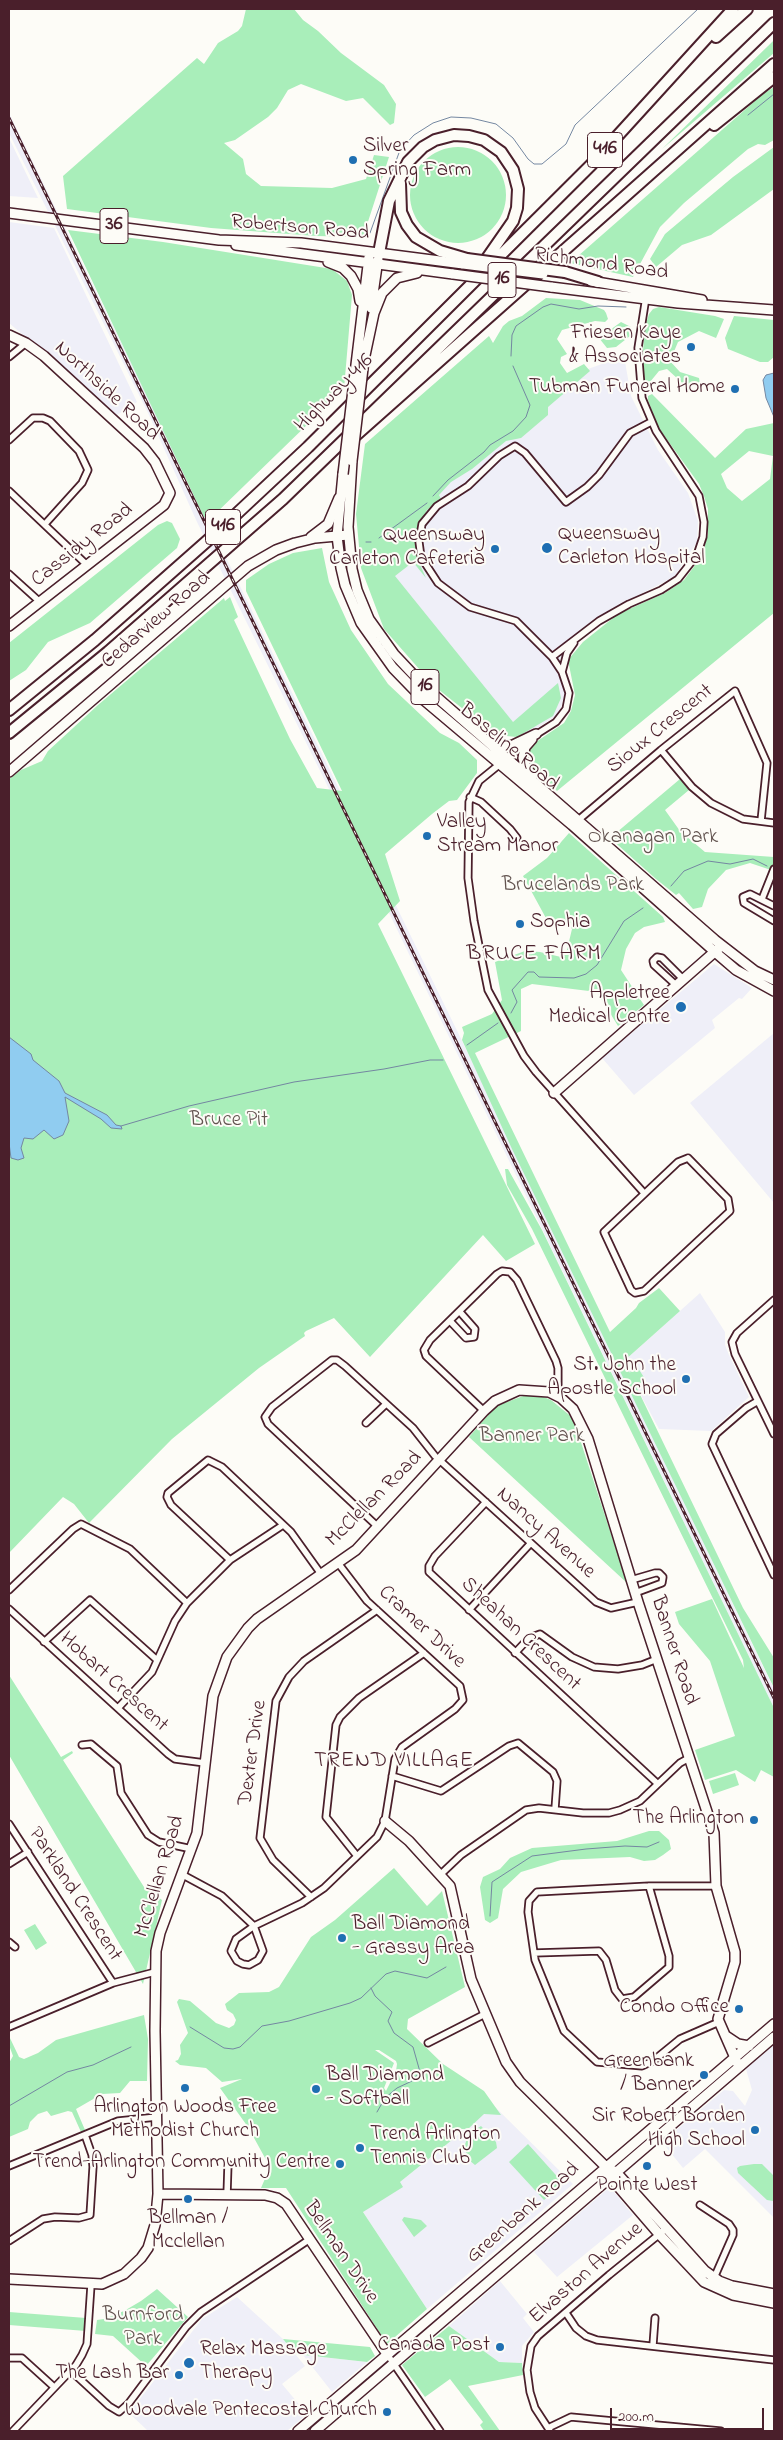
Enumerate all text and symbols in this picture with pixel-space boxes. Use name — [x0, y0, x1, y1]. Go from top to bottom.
road number: 416 — [588, 132, 622, 168]
place label: Silver Spring Farm — [363, 135, 471, 185]
marker: Silver Spring Farm — [347, 154, 359, 166]
road number: 36 — [100, 208, 128, 244]
street label: Robertson Road — [230, 210, 370, 248]
street label: Richmond Road — [532, 243, 670, 287]
road number: 16 — [488, 262, 516, 298]
place label: Friesen Kaye & Associates — [569, 322, 681, 372]
street label: Northside Road — [48, 337, 164, 447]
marker: Friesen Kaye & Associates — [685, 341, 697, 353]
street label: Highway 416 — [290, 349, 380, 439]
place label: Tubman Funeral Home — [529, 376, 725, 402]
marker: Tubman Funeral Home — [729, 383, 741, 395]
street label: Cassidy Road — [27, 498, 139, 594]
road number: 416 — [206, 510, 240, 544]
place label: Queensway Carleton Hospital — [558, 523, 705, 573]
place label: Queensway Carleton Cafeteria — [329, 524, 485, 574]
marker: Queensway Carleton Hospital — [540, 541, 554, 555]
marker: Queensway Carleton Cafeteria — [489, 543, 501, 555]
street label: Cedarview Road — [97, 567, 217, 675]
road number: 16 — [411, 670, 439, 704]
street label: Sioux Crescent — [603, 680, 719, 780]
street label: Baseline Road — [453, 699, 563, 797]
place label: Valley Stream Manor — [437, 811, 558, 861]
park label: Okanagan Park — [588, 826, 718, 852]
marker: Valley Stream Manor — [421, 830, 433, 842]
park label: Brucelands Park — [502, 874, 644, 900]
place label: Sophia — [530, 911, 590, 937]
marker: Sophia — [514, 918, 526, 930]
district label: BRUCE FARM — [465, 942, 603, 968]
place label: Appletree Medical Centre — [549, 982, 670, 1032]
marker: Appletree Medical Centre — [674, 1000, 688, 1014]
park label: Bruce Pit — [190, 1109, 268, 1135]
place label: St. John the Apostle School — [547, 1354, 676, 1404]
marker: St. John the Apostle School — [680, 1373, 692, 1385]
park label: Banner Park — [479, 1425, 585, 1451]
street label: McClellan Road — [321, 1446, 429, 1554]
street label: Nancy Avenue — [490, 1483, 600, 1585]
street label: Sheahan Crescent — [455, 1573, 585, 1697]
street label: Cramer Drive — [372, 1581, 470, 1675]
street label: Banner Road — [644, 1593, 702, 1709]
street label: Hobart Crescent — [53, 1627, 173, 1739]
street label: Dexter Drive — [234, 1699, 274, 1807]
district label: TREND VILLAGE — [312, 1749, 476, 1775]
place label: The Arlington — [632, 1807, 744, 1833]
street label: McClellan Road — [131, 1813, 191, 1941]
marker: The Arlington — [748, 1814, 760, 1826]
street label: Parkland Crescent — [21, 1823, 127, 1967]
place label: Ball Diamond - Grassy Area — [352, 1913, 475, 1963]
marker: Ball Diamond - Grassy Area — [336, 1932, 348, 1944]
place label: Condo Office — [620, 1996, 729, 2022]
marker: Condo Office — [733, 2003, 745, 2015]
place label: Greenbank / Banner — [603, 2050, 694, 2100]
place label: Ball Diamond - Softball — [326, 2064, 444, 2114]
marker: Greenbank / Banner — [698, 2069, 710, 2081]
marker: Arlington Woods Free Methodist Church — [179, 2082, 191, 2094]
marker: Ball Diamond - Softball — [310, 2083, 322, 2095]
place label: Arlington Woods Free Methodist Church — [93, 2096, 277, 2146]
place label: Sir Robert Borden High School — [592, 2105, 745, 2155]
place label: Trend Arlington Tennis Club — [370, 2123, 500, 2173]
marker: Sir Robert Borden High School — [749, 2124, 761, 2136]
marker: Trend Arlington Tennis Club — [354, 2142, 366, 2154]
place label: Trend-Arlington Community Centre — [33, 2151, 330, 2177]
marker: Trend-Arlington Community Centre — [334, 2158, 346, 2170]
street label: Greenbank Road — [462, 2158, 586, 2270]
marker: Pointe West — [641, 2160, 653, 2172]
place label: Pointe West — [596, 2174, 698, 2200]
marker: Bellman / Mcclellan — [182, 2193, 194, 2205]
street label: Bellman Drive — [297, 2197, 383, 2309]
place label: Bellman / Mcclellan — [148, 2207, 228, 2257]
street label: Elvaston Avenue — [525, 2218, 649, 2330]
park label: Burnford Park — [103, 2304, 183, 2354]
place label: Canada Post — [377, 2334, 490, 2360]
place label: Relax Massage Therapy — [200, 2338, 326, 2388]
marker: Canada Post — [494, 2341, 506, 2353]
marker: Relax Massage Therapy — [182, 2356, 196, 2370]
place label: The Lash Bar — [55, 2362, 169, 2388]
marker: The Lash Bar — [173, 2369, 185, 2381]
scale bar — [613, 2398, 767, 2430]
place label: Woodvale Pentecostal Church — [125, 2399, 377, 2425]
marker: Woodvale Pentecostal Church — [381, 2406, 393, 2418]
text: 200 m — [618, 2406, 654, 2428]

